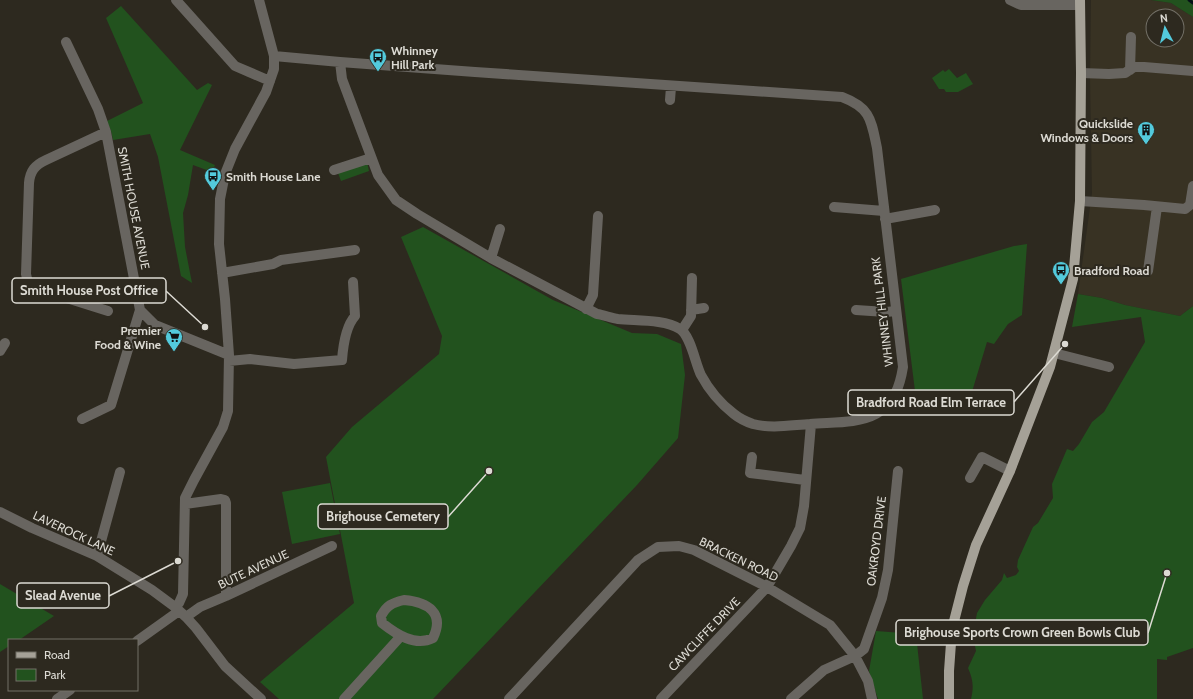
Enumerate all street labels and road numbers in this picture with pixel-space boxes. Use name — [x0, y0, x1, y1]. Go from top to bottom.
street label: SMITH HOUSE AVENUE — [115, 145, 153, 271]
street label: WHINNEY HILL PARK — [868, 256, 896, 368]
street label: OAKROYD DRIVE — [863, 495, 889, 587]
street label: LAVEROCK LANE — [31, 507, 118, 559]
street label: BRACKEN ROAD — [697, 533, 781, 585]
street label: BUTE AVENUE — [215, 546, 291, 592]
street label: CAWCLIFFE DRIVE — [665, 594, 743, 674]

